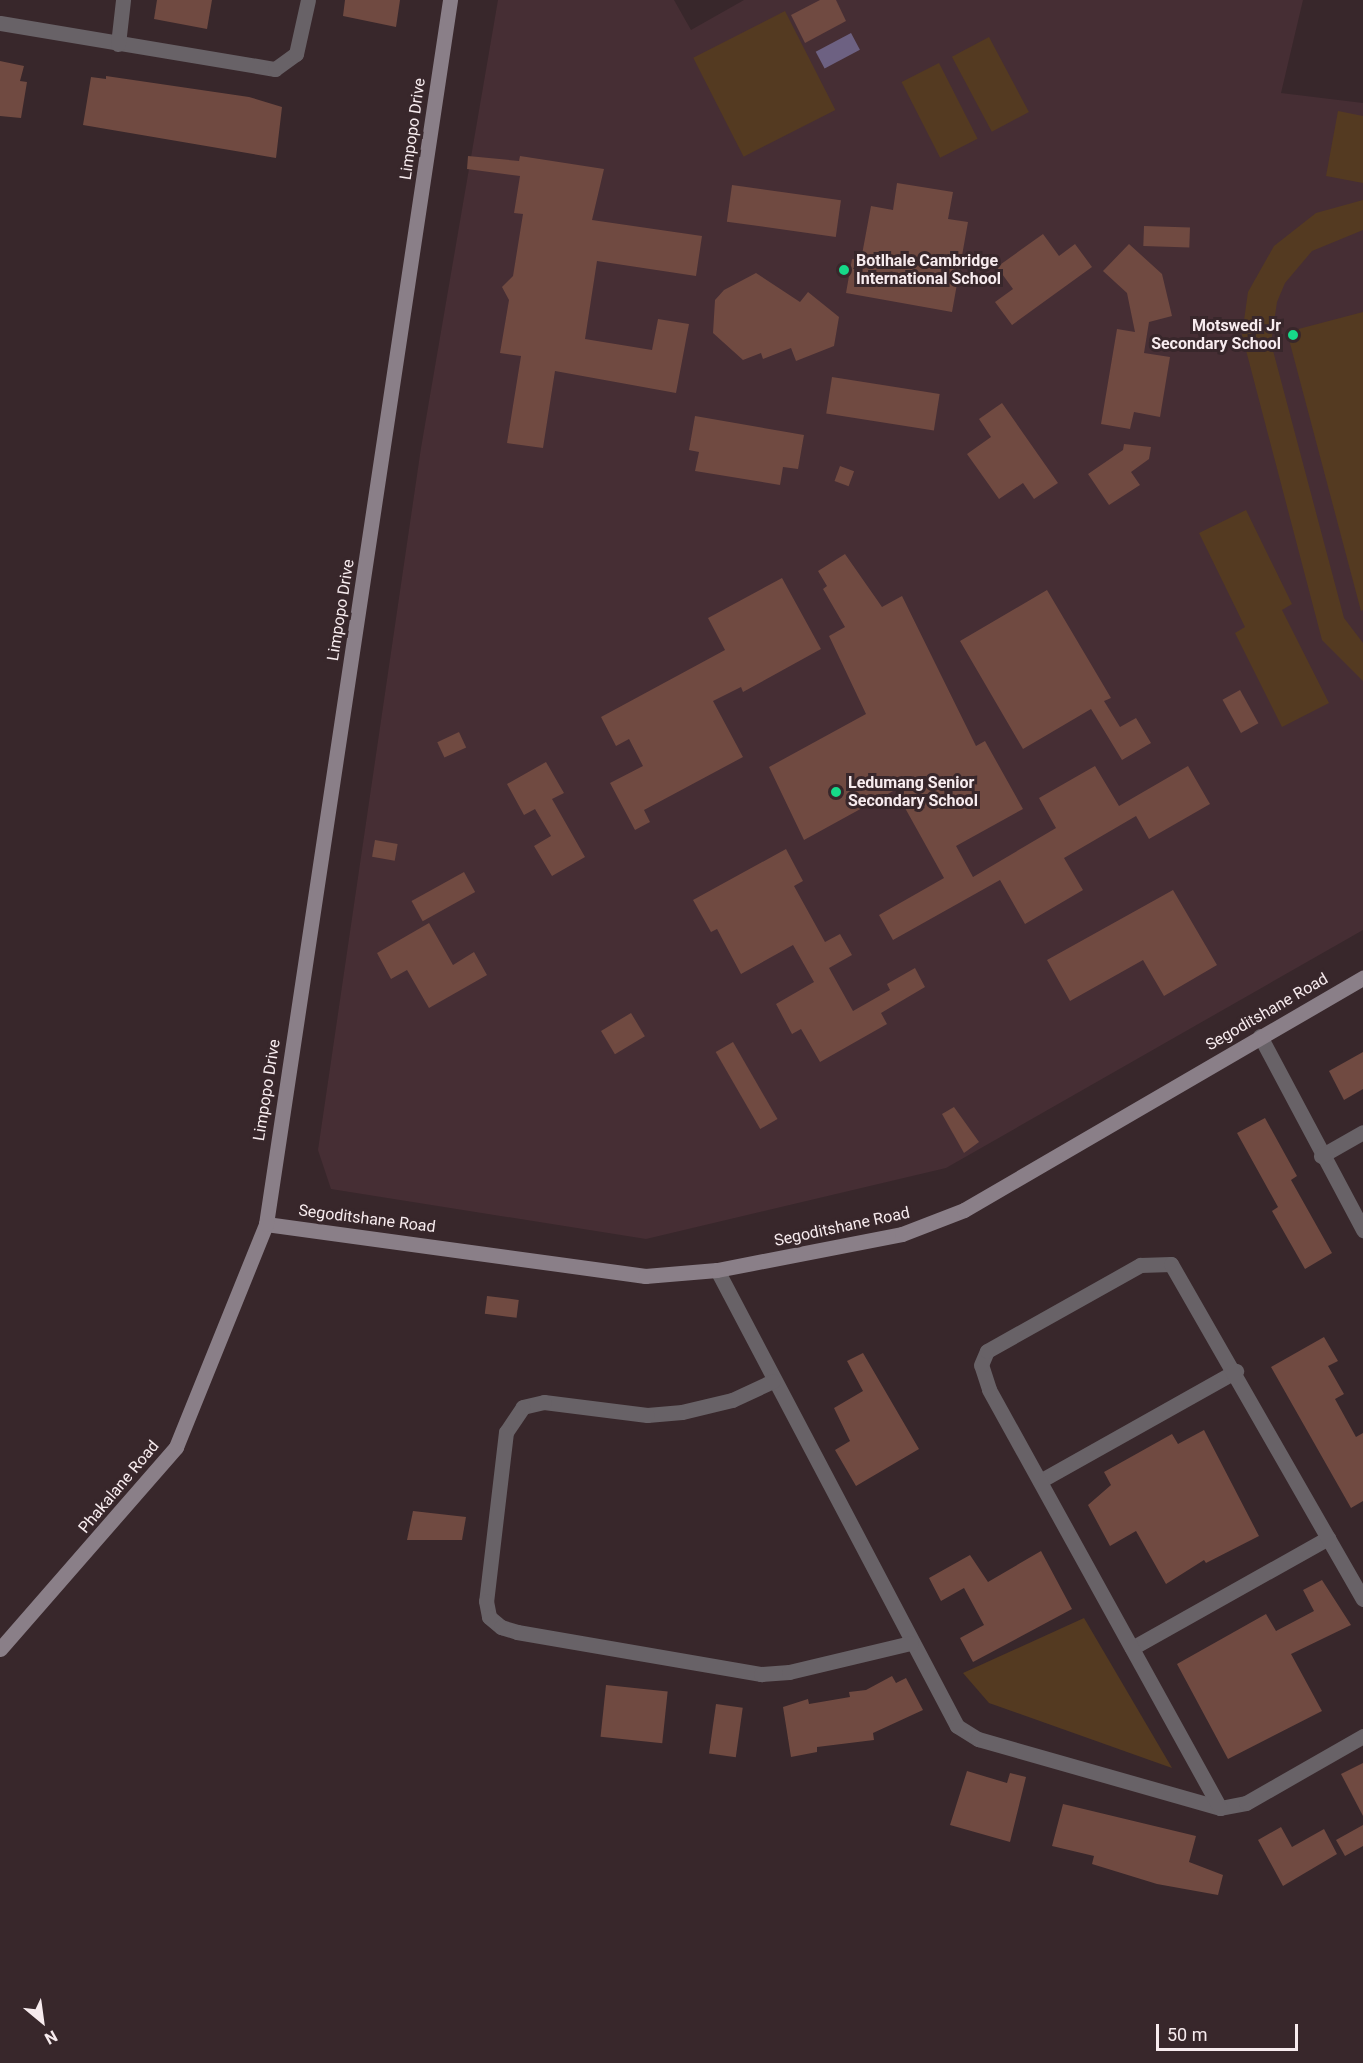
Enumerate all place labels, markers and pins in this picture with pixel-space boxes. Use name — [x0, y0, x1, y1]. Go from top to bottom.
place label: Botlhale Cambridge International School — [856, 251, 1001, 289]
marker: Botlhale Cambridge International School — [837, 263, 851, 277]
place label: Motswedi Jr Secondary School — [1151, 316, 1281, 354]
marker: Motswedi Jr Secondary School — [1286, 328, 1300, 342]
place label: Ledumang Senior Secondary School — [848, 773, 978, 811]
marker: Ledumang Senior Secondary School — [829, 785, 843, 799]

